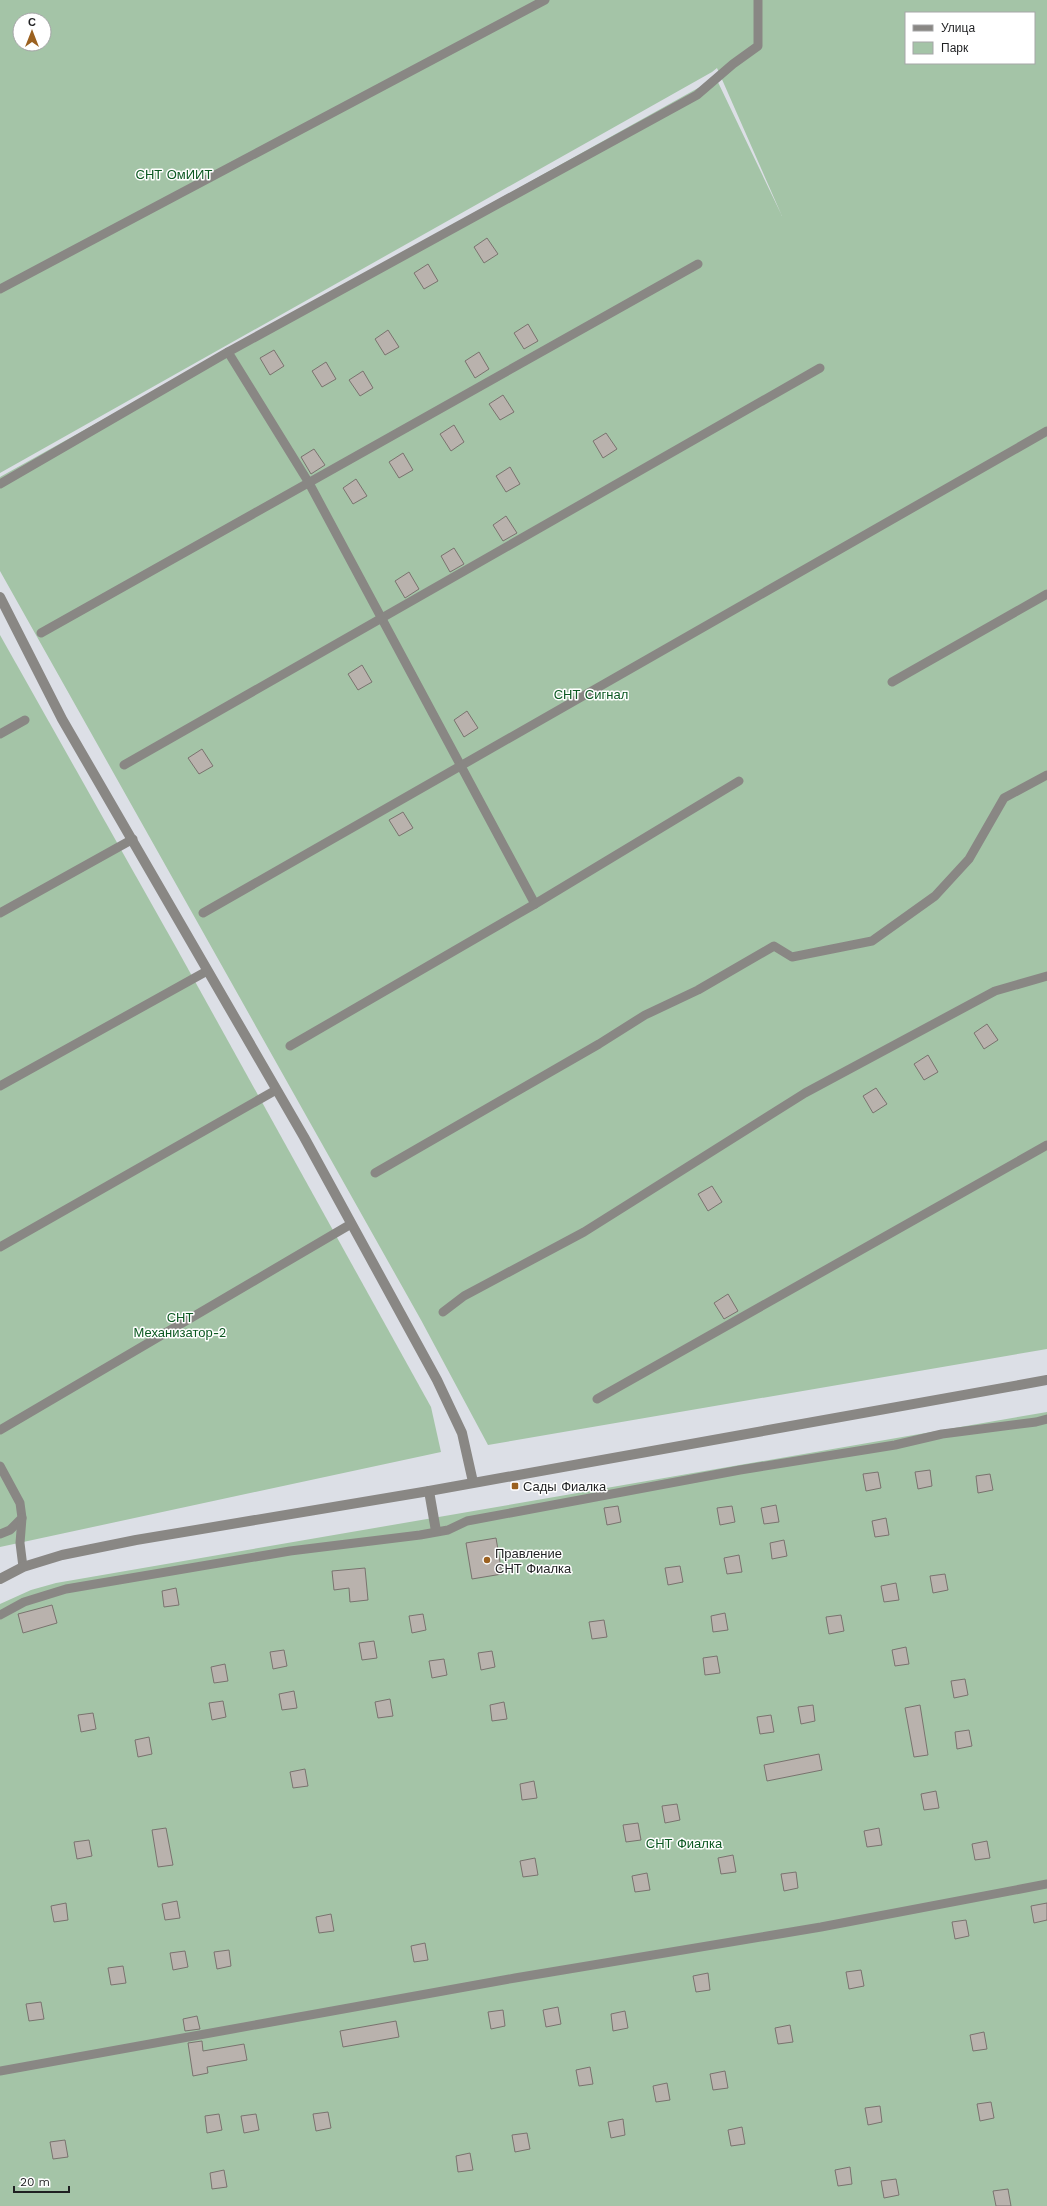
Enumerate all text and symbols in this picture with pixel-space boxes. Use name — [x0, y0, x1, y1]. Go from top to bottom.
north arrow — [12, 12, 52, 52]
legend — [905, 12, 1035, 64]
text: С — [28, 16, 36, 29]
text: Улица — [941, 21, 975, 35]
text: Парк — [941, 41, 969, 55]
park label: СНТ ОмИИТ — [136, 167, 212, 182]
park label: СНТ Сигнал — [554, 687, 628, 702]
park label: СНТ Механизатор-2 — [134, 1310, 226, 1340]
place label: Сады Фиалка — [523, 1479, 607, 1494]
marker: Сады Фиалка — [510, 1481, 520, 1491]
place label: Правление СНТ Фиалка — [495, 1546, 572, 1576]
marker: Правление СНТ Фиалка — [482, 1555, 492, 1565]
park label: СНТ Фиалка — [646, 1836, 723, 1851]
scale bar — [14, 2168, 69, 2194]
text: 20 m — [20, 2175, 50, 2189]

